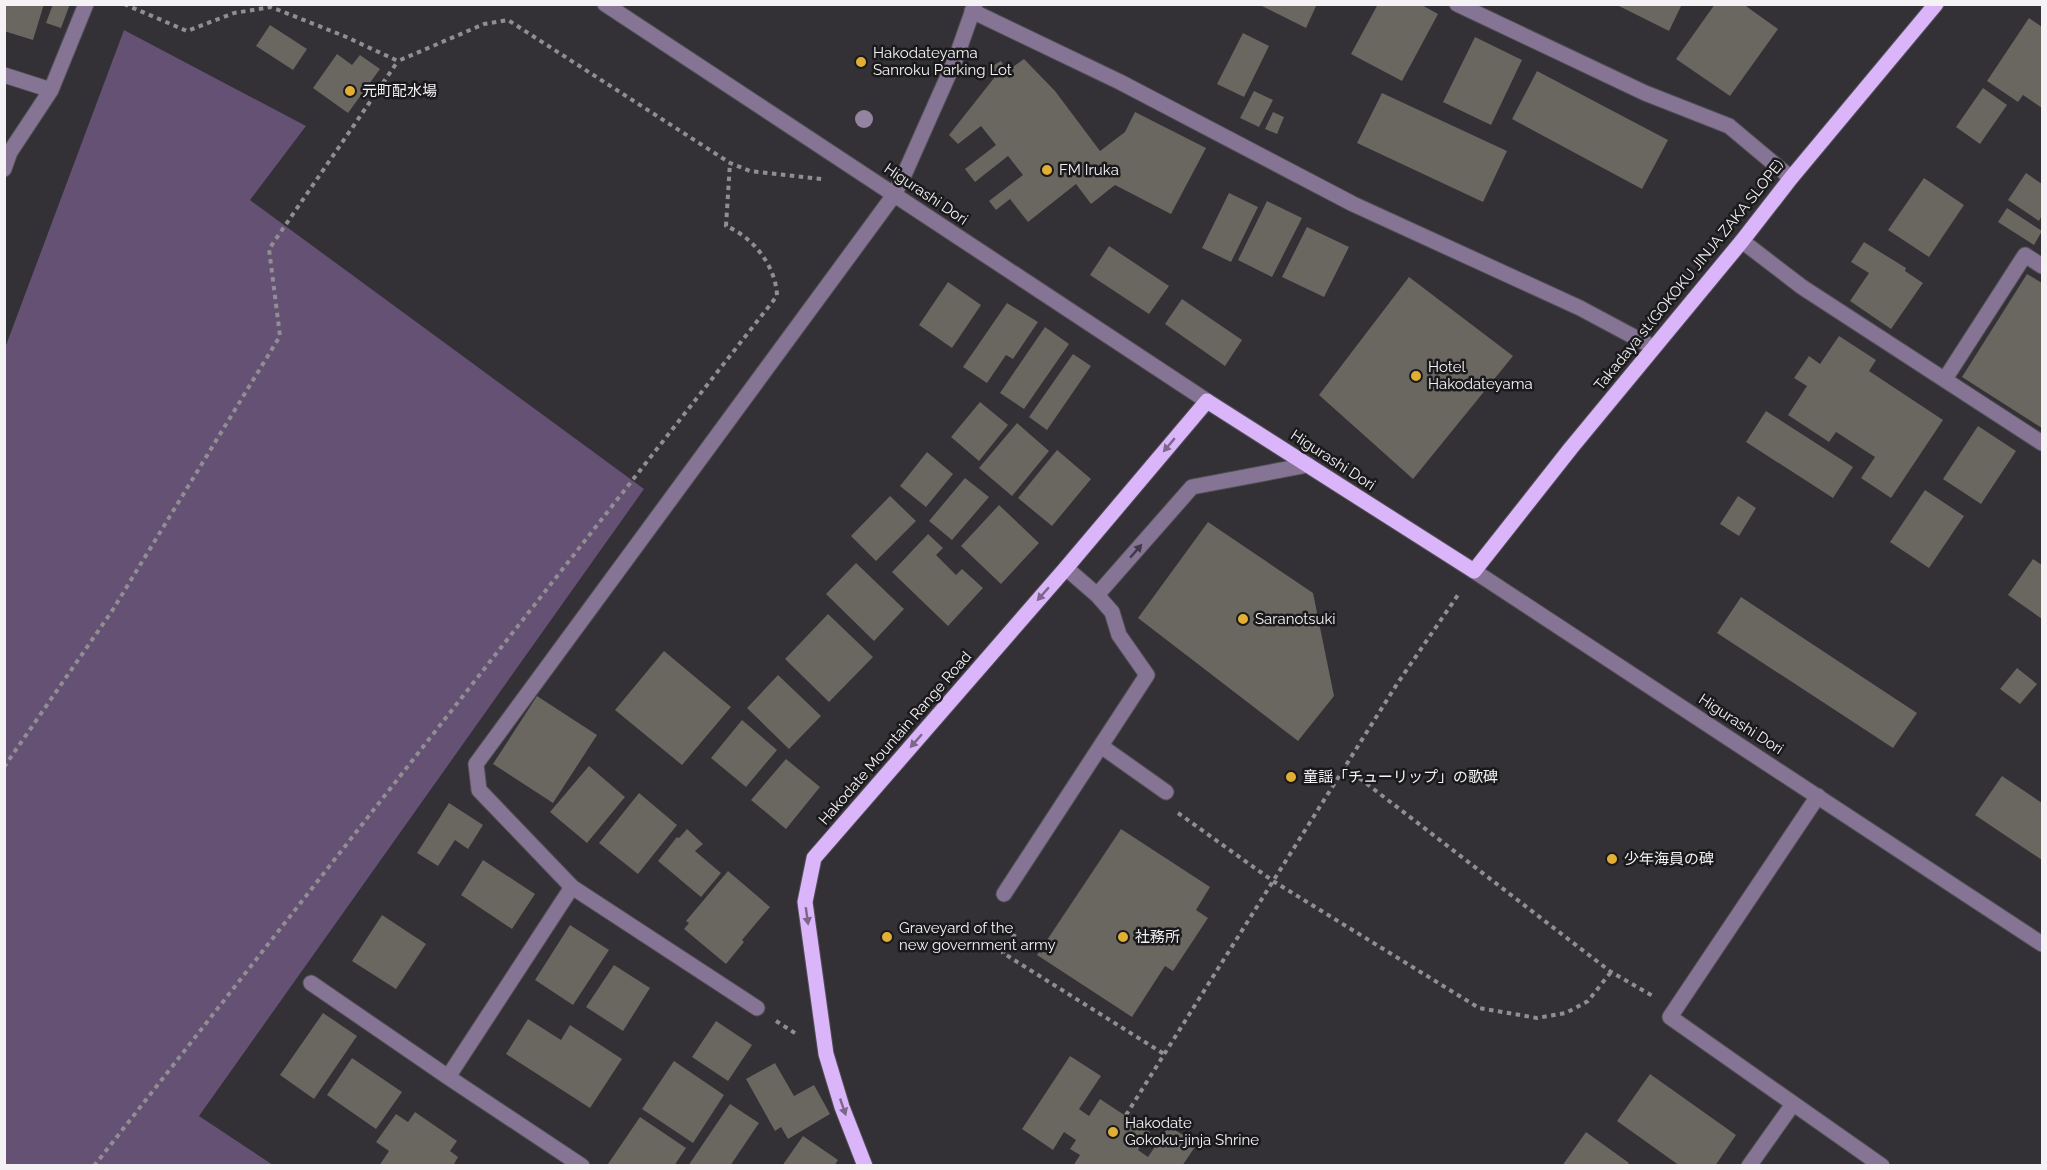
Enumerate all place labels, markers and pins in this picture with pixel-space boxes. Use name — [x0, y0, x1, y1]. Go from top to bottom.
place label: Hakodateyama Sanroku Parking Lot — [873, 44, 1012, 79]
marker: Hakodateyama Sanroku Parking Lot — [854, 55, 868, 69]
place label: 元町配水場 — [362, 82, 437, 100]
marker: 元町配水場 — [343, 84, 357, 98]
place label: FM Iruka — [1059, 161, 1119, 179]
marker: FM Iruka — [1040, 163, 1054, 177]
place label: Hotel Hakodateyama — [1428, 358, 1533, 393]
marker: Hotel Hakodateyama — [1409, 369, 1423, 383]
place label: Saranotsuki — [1255, 610, 1336, 628]
marker: Saranotsuki — [1236, 612, 1250, 626]
place label: 童謡「チューリップ」の歌碑 — [1303, 768, 1498, 786]
marker: 童謡「チューリップ」の歌碑 — [1284, 770, 1298, 784]
place label: 少年海員の碑 — [1624, 850, 1714, 868]
marker: 少年海員の碑 — [1605, 852, 1619, 866]
place label: Graveyard of the new government army — [899, 919, 1056, 954]
place label: 社務所 — [1135, 928, 1180, 946]
marker: Graveyard of the new government army — [880, 930, 894, 944]
marker: 社務所 — [1116, 930, 1130, 944]
place label: Hakodate Gokoku-jinja Shrine — [1125, 1114, 1259, 1149]
marker: Hakodate Gokoku-jinja Shrine — [1106, 1125, 1120, 1139]

